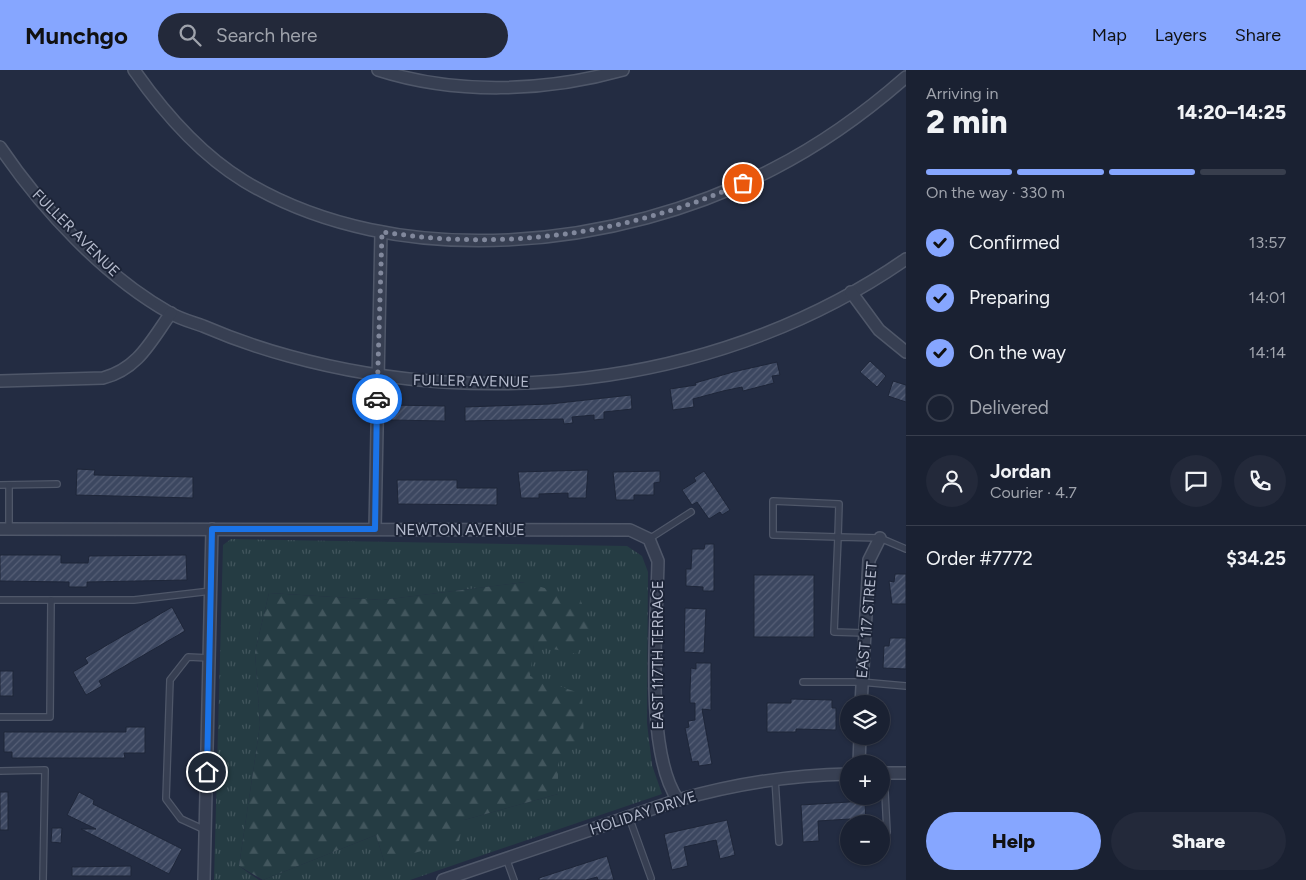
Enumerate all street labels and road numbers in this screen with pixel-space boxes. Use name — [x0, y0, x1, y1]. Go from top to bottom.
street label: FULLER AVENUE — [29, 186, 123, 280]
street label: FULLER AVENUE — [413, 371, 529, 391]
street label: NEWTON AVENUE — [395, 521, 525, 539]
street label: EAST 117 STREET — [853, 560, 881, 679]
street label: EAST 117TH TERRACE — [649, 580, 667, 730]
street label: HOLIDAY DRIVE — [587, 787, 699, 839]

